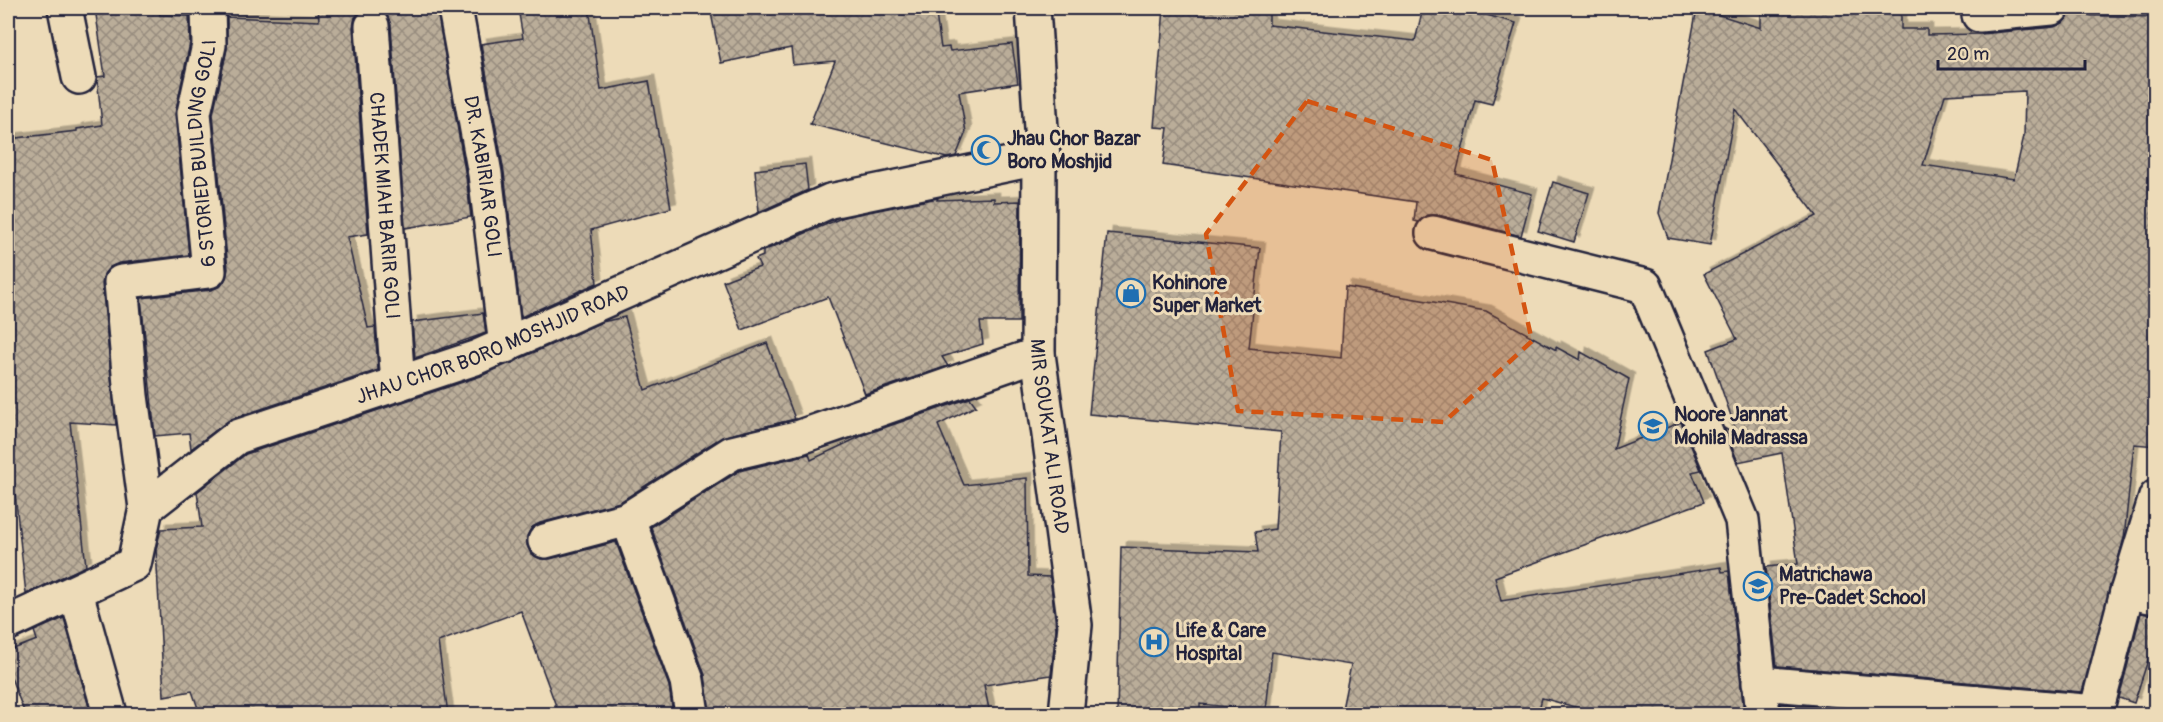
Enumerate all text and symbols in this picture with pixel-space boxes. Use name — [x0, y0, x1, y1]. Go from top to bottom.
scale bar — [1938, 33, 2085, 71]
street label: 6 STORIED BUILDING GOLI — [181, 39, 222, 268]
text: 20 m — [1947, 43, 1989, 66]
street label: CHADEK MIAH BARIR GOLI — [364, 91, 406, 320]
street label: DR. KABIRIAR GOLI — [459, 94, 508, 259]
place label: Jhau Chor Bazar Boro Moshjid — [1007, 126, 1142, 174]
mosque icon: Jhau Chor Bazar Boro Moshjid — [970, 134, 1002, 166]
place label: Kohinore Super Market — [1152, 270, 1263, 318]
shop icon: Kohinore Super Market — [1115, 277, 1147, 309]
street label: JHAU CHOR BORO MOSHJID ROAD — [353, 279, 633, 409]
street label: MIR SOUKAT ALI ROAD — [1025, 339, 1075, 535]
place label: Noore Jannat Mohila Madrassa — [1674, 402, 1808, 450]
school or university icon: Noore Jannat Mohila Madrassa — [1637, 410, 1669, 442]
place label: Matrichawa Pre-Cadet School — [1779, 562, 1926, 610]
school or university icon: Matrichawa Pre-Cadet School — [1742, 570, 1774, 602]
place label: Life & Care Hospital — [1175, 618, 1267, 666]
hospital icon: Life & Care Hospital — [1138, 626, 1170, 658]

